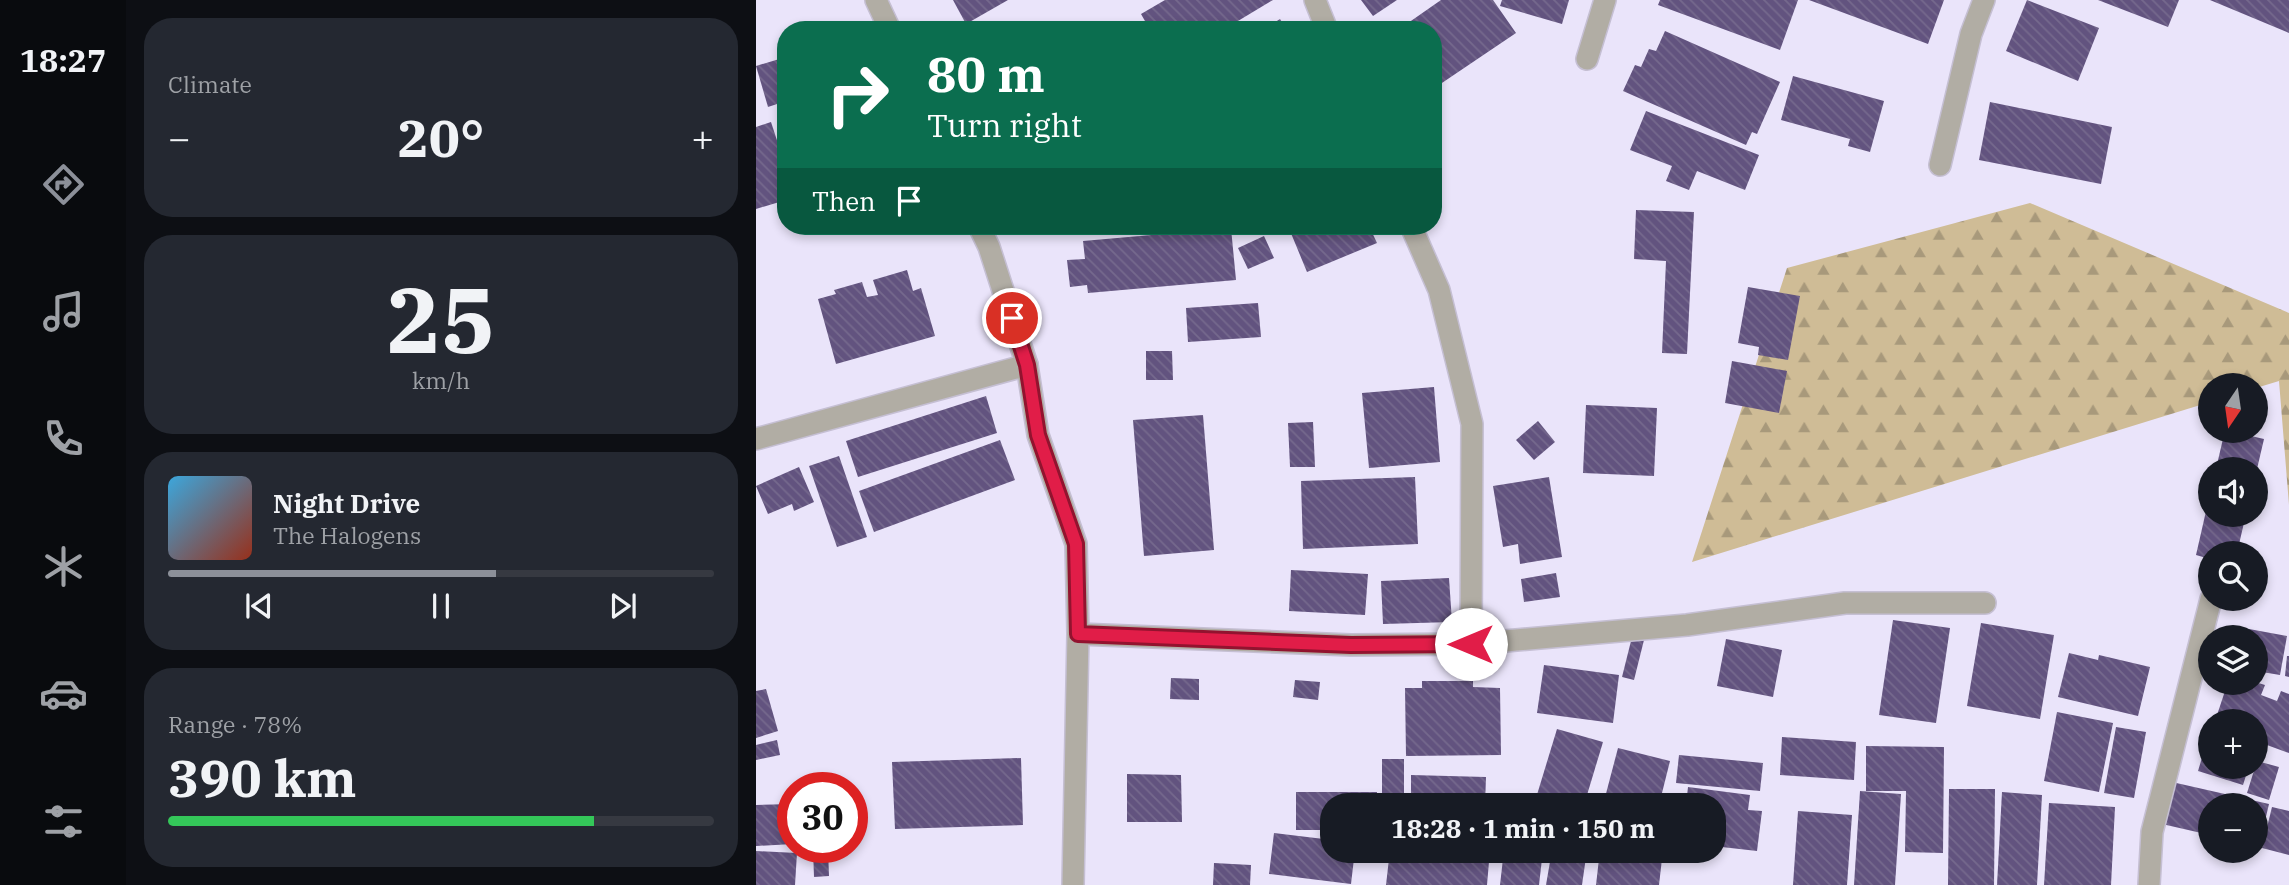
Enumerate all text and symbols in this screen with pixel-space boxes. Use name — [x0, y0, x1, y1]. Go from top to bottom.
text: 18:27 — [20, 39, 106, 81]
text: 80 m — [927, 42, 1045, 105]
icon: right — [812, 49, 903, 140]
text: Climate — [168, 69, 252, 99]
text: 20° — [398, 104, 484, 171]
text: Turn right — [927, 104, 1082, 146]
text: − — [168, 113, 191, 162]
text: + — [691, 113, 714, 162]
icon: directions — [39, 160, 88, 209]
icon: arrive — [890, 182, 928, 220]
text: Then — [812, 184, 876, 218]
text: 25 — [386, 260, 496, 378]
icon: music — [39, 287, 88, 336]
pin — [982, 288, 1042, 348]
icon: arrive — [993, 299, 1031, 337]
text: km/h — [412, 365, 470, 395]
north arrow — [2198, 373, 2268, 443]
map controls — [2198, 373, 2268, 863]
icon: phone — [39, 414, 88, 463]
button: sound — [2198, 457, 2268, 527]
text: Night Drive — [273, 486, 420, 520]
text: The Halogens — [273, 520, 421, 550]
button: search — [2198, 541, 2268, 611]
icon: climate — [39, 542, 88, 591]
icon: previous — [240, 587, 278, 625]
icon: pause — [422, 587, 460, 625]
icon: next — [604, 587, 642, 625]
position arrow — [1434, 607, 1508, 681]
button: layers — [2198, 625, 2268, 695]
icon: car — [39, 669, 88, 718]
text: Range · 78% — [168, 709, 302, 739]
button: + — [2198, 709, 2268, 779]
text: 390 km — [168, 744, 357, 811]
speed limit sign: 30 — [777, 772, 868, 863]
button: − — [2198, 793, 2268, 863]
icon: filters — [39, 797, 88, 846]
text: 18:28 · 1 min · 150 m — [1391, 811, 1655, 845]

